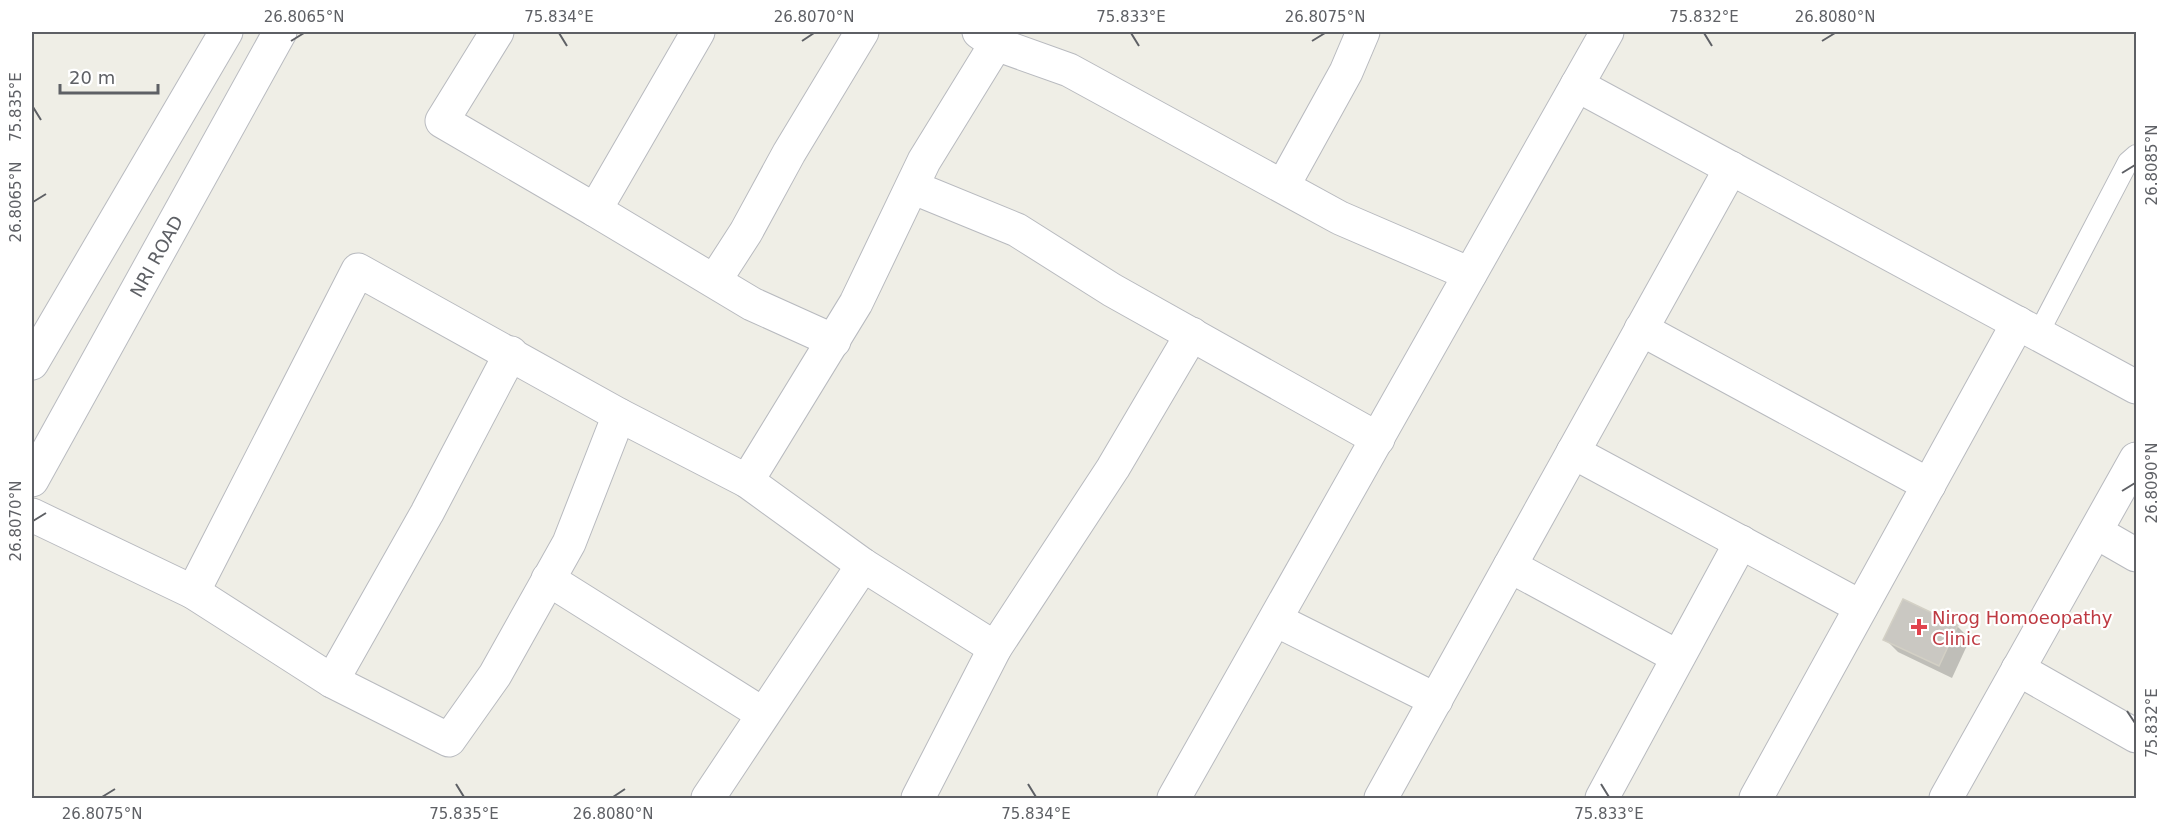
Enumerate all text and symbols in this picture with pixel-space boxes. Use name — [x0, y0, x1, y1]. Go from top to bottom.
text: 26.8065°N — [264, 8, 344, 26]
text: 75.834°E — [524, 8, 594, 26]
text: 26.8070°N — [774, 8, 854, 26]
text: 75.833°E — [1096, 8, 1166, 26]
text: 26.8075°N — [1285, 8, 1365, 26]
text: 75.832°E — [1669, 8, 1739, 26]
text: 26.8080°N — [1795, 8, 1875, 26]
scale bar — [60, 57, 158, 95]
text: 20 m — [69, 67, 115, 88]
text: 75.835°E — [7, 72, 25, 142]
text: 26.8085°N — [2143, 125, 2161, 205]
text: 26.8065°N — [7, 162, 25, 242]
street label: NRI ROAD — [125, 212, 187, 300]
text: 26.8090°N — [2143, 443, 2161, 523]
text: 26.8070°N — [7, 481, 25, 561]
place label: Nirog Homoeopathy Clinic — [1932, 607, 2113, 649]
marker: Nirog Homoeopathy Clinic — [1910, 618, 1928, 636]
text: 75.832°E — [2143, 688, 2161, 758]
text: 26.8075°N — [62, 805, 142, 823]
text: 75.835°E — [429, 805, 499, 823]
text: 26.8080°N — [573, 805, 653, 823]
text: 75.834°E — [1001, 805, 1071, 823]
text: 75.833°E — [1574, 805, 1644, 823]

